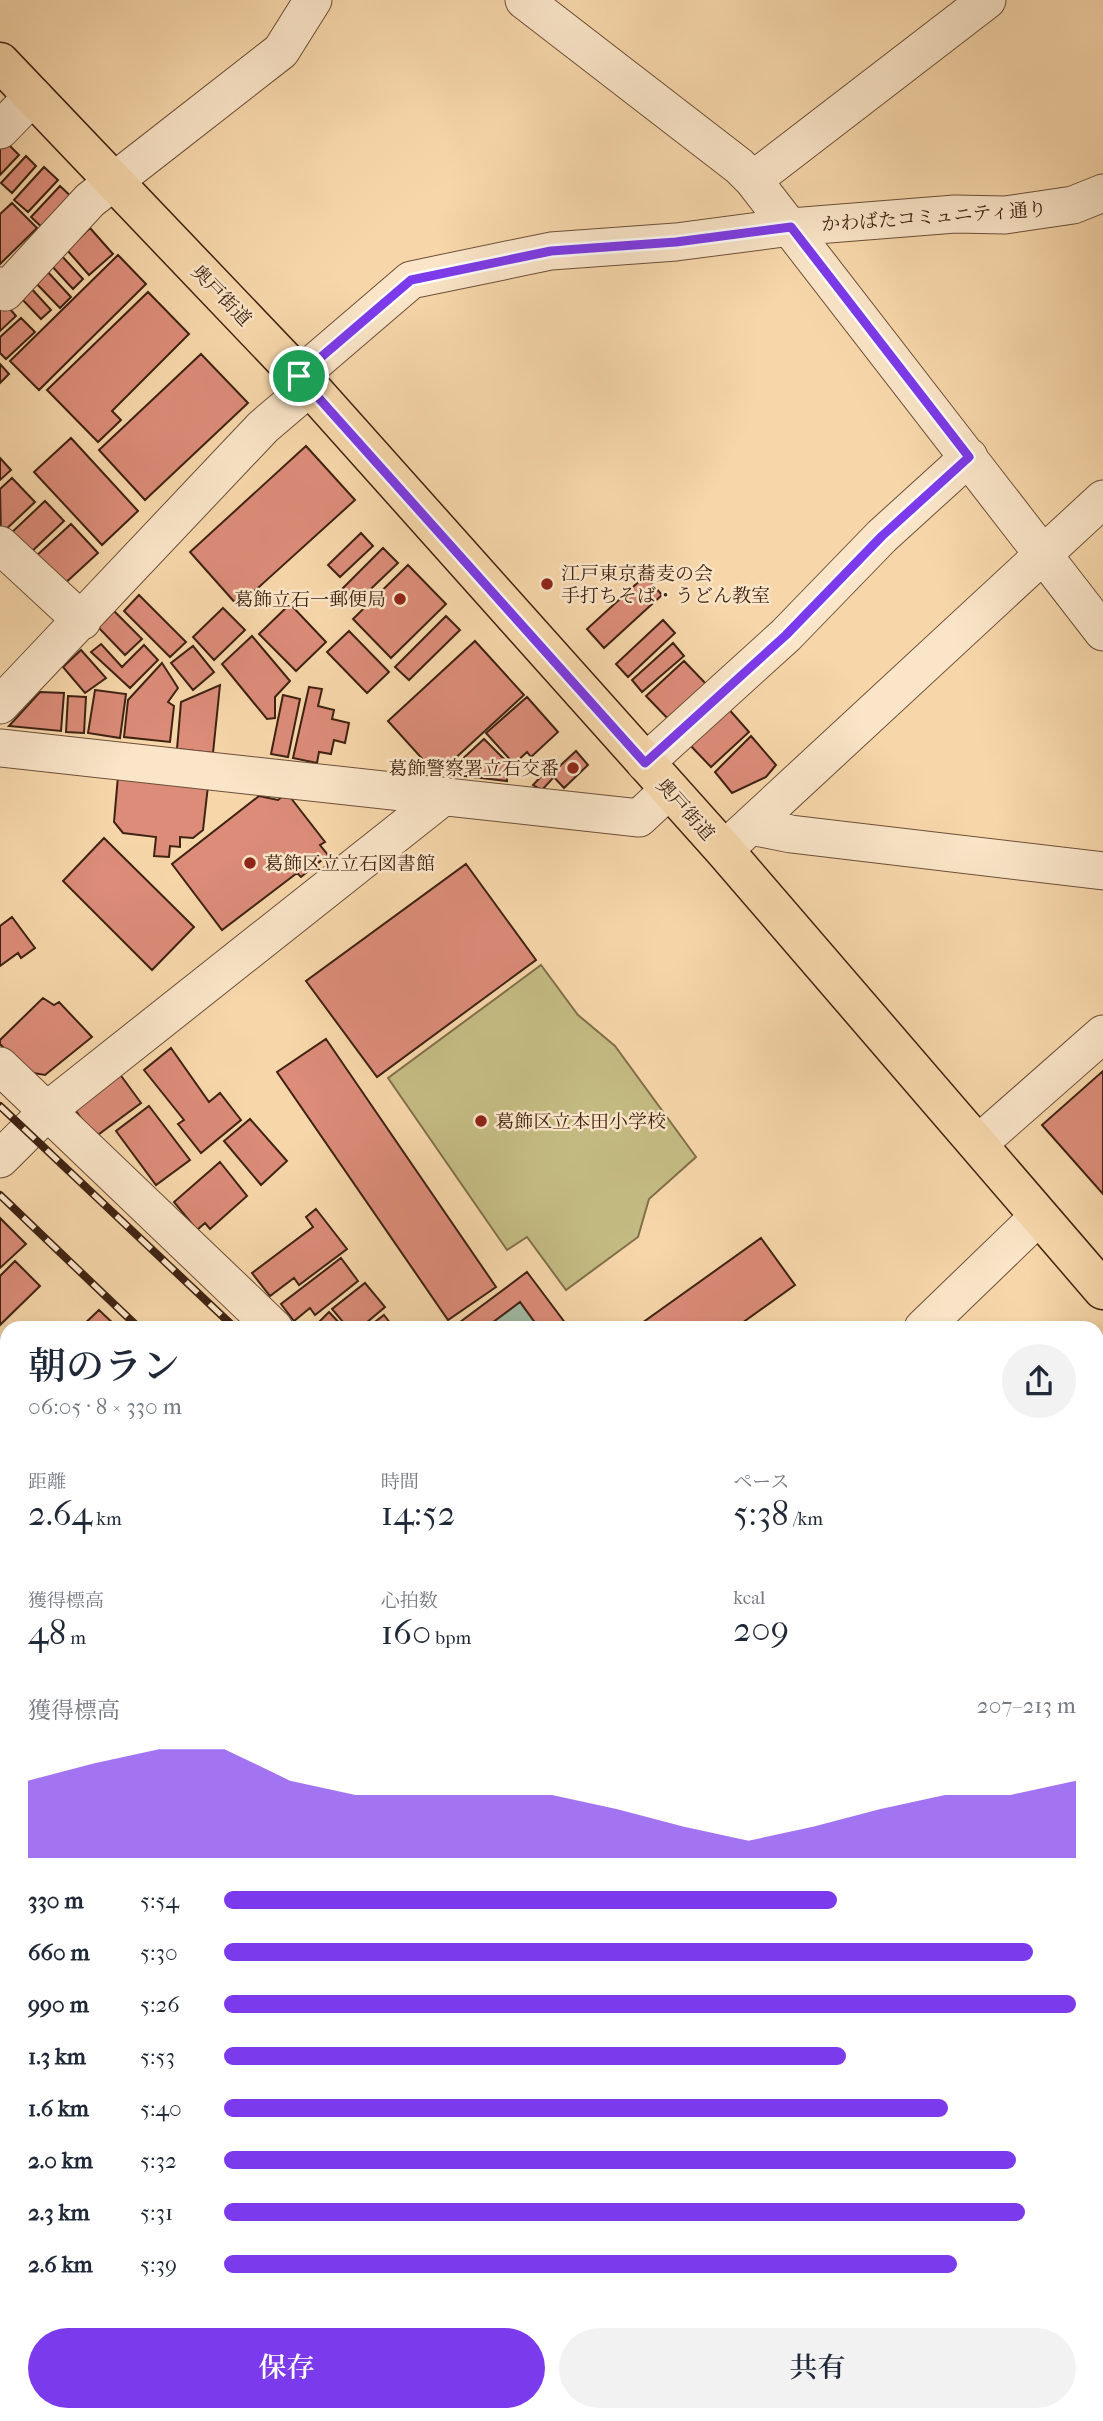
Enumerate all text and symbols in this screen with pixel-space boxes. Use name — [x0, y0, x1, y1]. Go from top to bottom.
street label: かわばたコミュニティ通り — [821, 198, 1048, 236]
street label: 奥戸街道 — [187, 261, 256, 331]
pin — [269, 346, 329, 406]
icon: arrive — [280, 357, 318, 395]
place label: 江戸東京蕎麦の会 手打ちそば・うどん教室 — [561, 563, 770, 607]
marker: 江戸東京蕎麦の会 手打ちそば・うどん教室 — [539, 576, 555, 592]
place label: 葛飾立石一郵便局 — [234, 589, 386, 611]
marker: 葛飾立石一郵便局 — [392, 591, 408, 607]
place label: 葛飾警察署立石交番 — [388, 758, 559, 780]
marker: 葛飾警察署立石交番 — [565, 760, 581, 776]
street label: 奥戸街道 — [652, 774, 719, 845]
place label: 葛飾区立立石図書館 — [264, 853, 435, 875]
marker: 葛飾区立立石図書館 — [242, 855, 258, 871]
place label: 葛飾区立本田小学校 — [495, 1111, 666, 1133]
marker: 葛飾区立本田小学校 — [473, 1113, 489, 1129]
text: 朝のラン — [28, 1344, 180, 1389]
button: share — [1002, 1344, 1076, 1418]
text: 06:05 · 8 × 330 m — [28, 1393, 182, 1420]
text: 距離 — [28, 1471, 66, 1493]
text: 時間 — [381, 1471, 419, 1493]
text: ペース — [733, 1471, 789, 1493]
text: 2.64 — [28, 1493, 92, 1534]
text: 14:52 — [381, 1493, 455, 1534]
text: 5:38 — [733, 1493, 789, 1534]
text: km — [92, 1508, 122, 1530]
text: /km — [789, 1508, 823, 1530]
text: kcal — [733, 1587, 765, 1609]
text: 獲得標高 — [28, 1590, 104, 1612]
text: 心拍数 — [381, 1590, 438, 1612]
text: 209 — [733, 1609, 789, 1650]
text: 48 — [28, 1612, 66, 1653]
text: 160 — [381, 1612, 431, 1653]
text: m — [66, 1627, 86, 1649]
text: bpm — [431, 1627, 471, 1649]
text: 207–213 m — [977, 1692, 1076, 1719]
text: 獲得標高 — [28, 1697, 120, 1724]
text: 330 m — [28, 1887, 84, 1914]
text: 5:54 — [140, 1887, 179, 1914]
text: 660 m — [28, 1939, 90, 1966]
text: 5:30 — [140, 1939, 178, 1966]
text: 990 m — [28, 1991, 89, 2018]
text: 5:26 — [140, 1991, 180, 2018]
text: 1.3 km — [28, 2043, 86, 2070]
text: 5:53 — [140, 2043, 175, 2070]
text: 1.6 km — [28, 2095, 89, 2122]
text: 5:40 — [140, 2095, 182, 2122]
text: 2.0 km — [28, 2147, 93, 2174]
text: 5:32 — [140, 2147, 177, 2174]
text: 2.3 km — [28, 2199, 90, 2226]
text: 5:31 — [140, 2199, 173, 2226]
text: 2.6 km — [28, 2251, 93, 2278]
text: 5:39 — [140, 2251, 177, 2278]
button: 保存 — [28, 2328, 545, 2408]
button: 共有 — [559, 2328, 1076, 2408]

